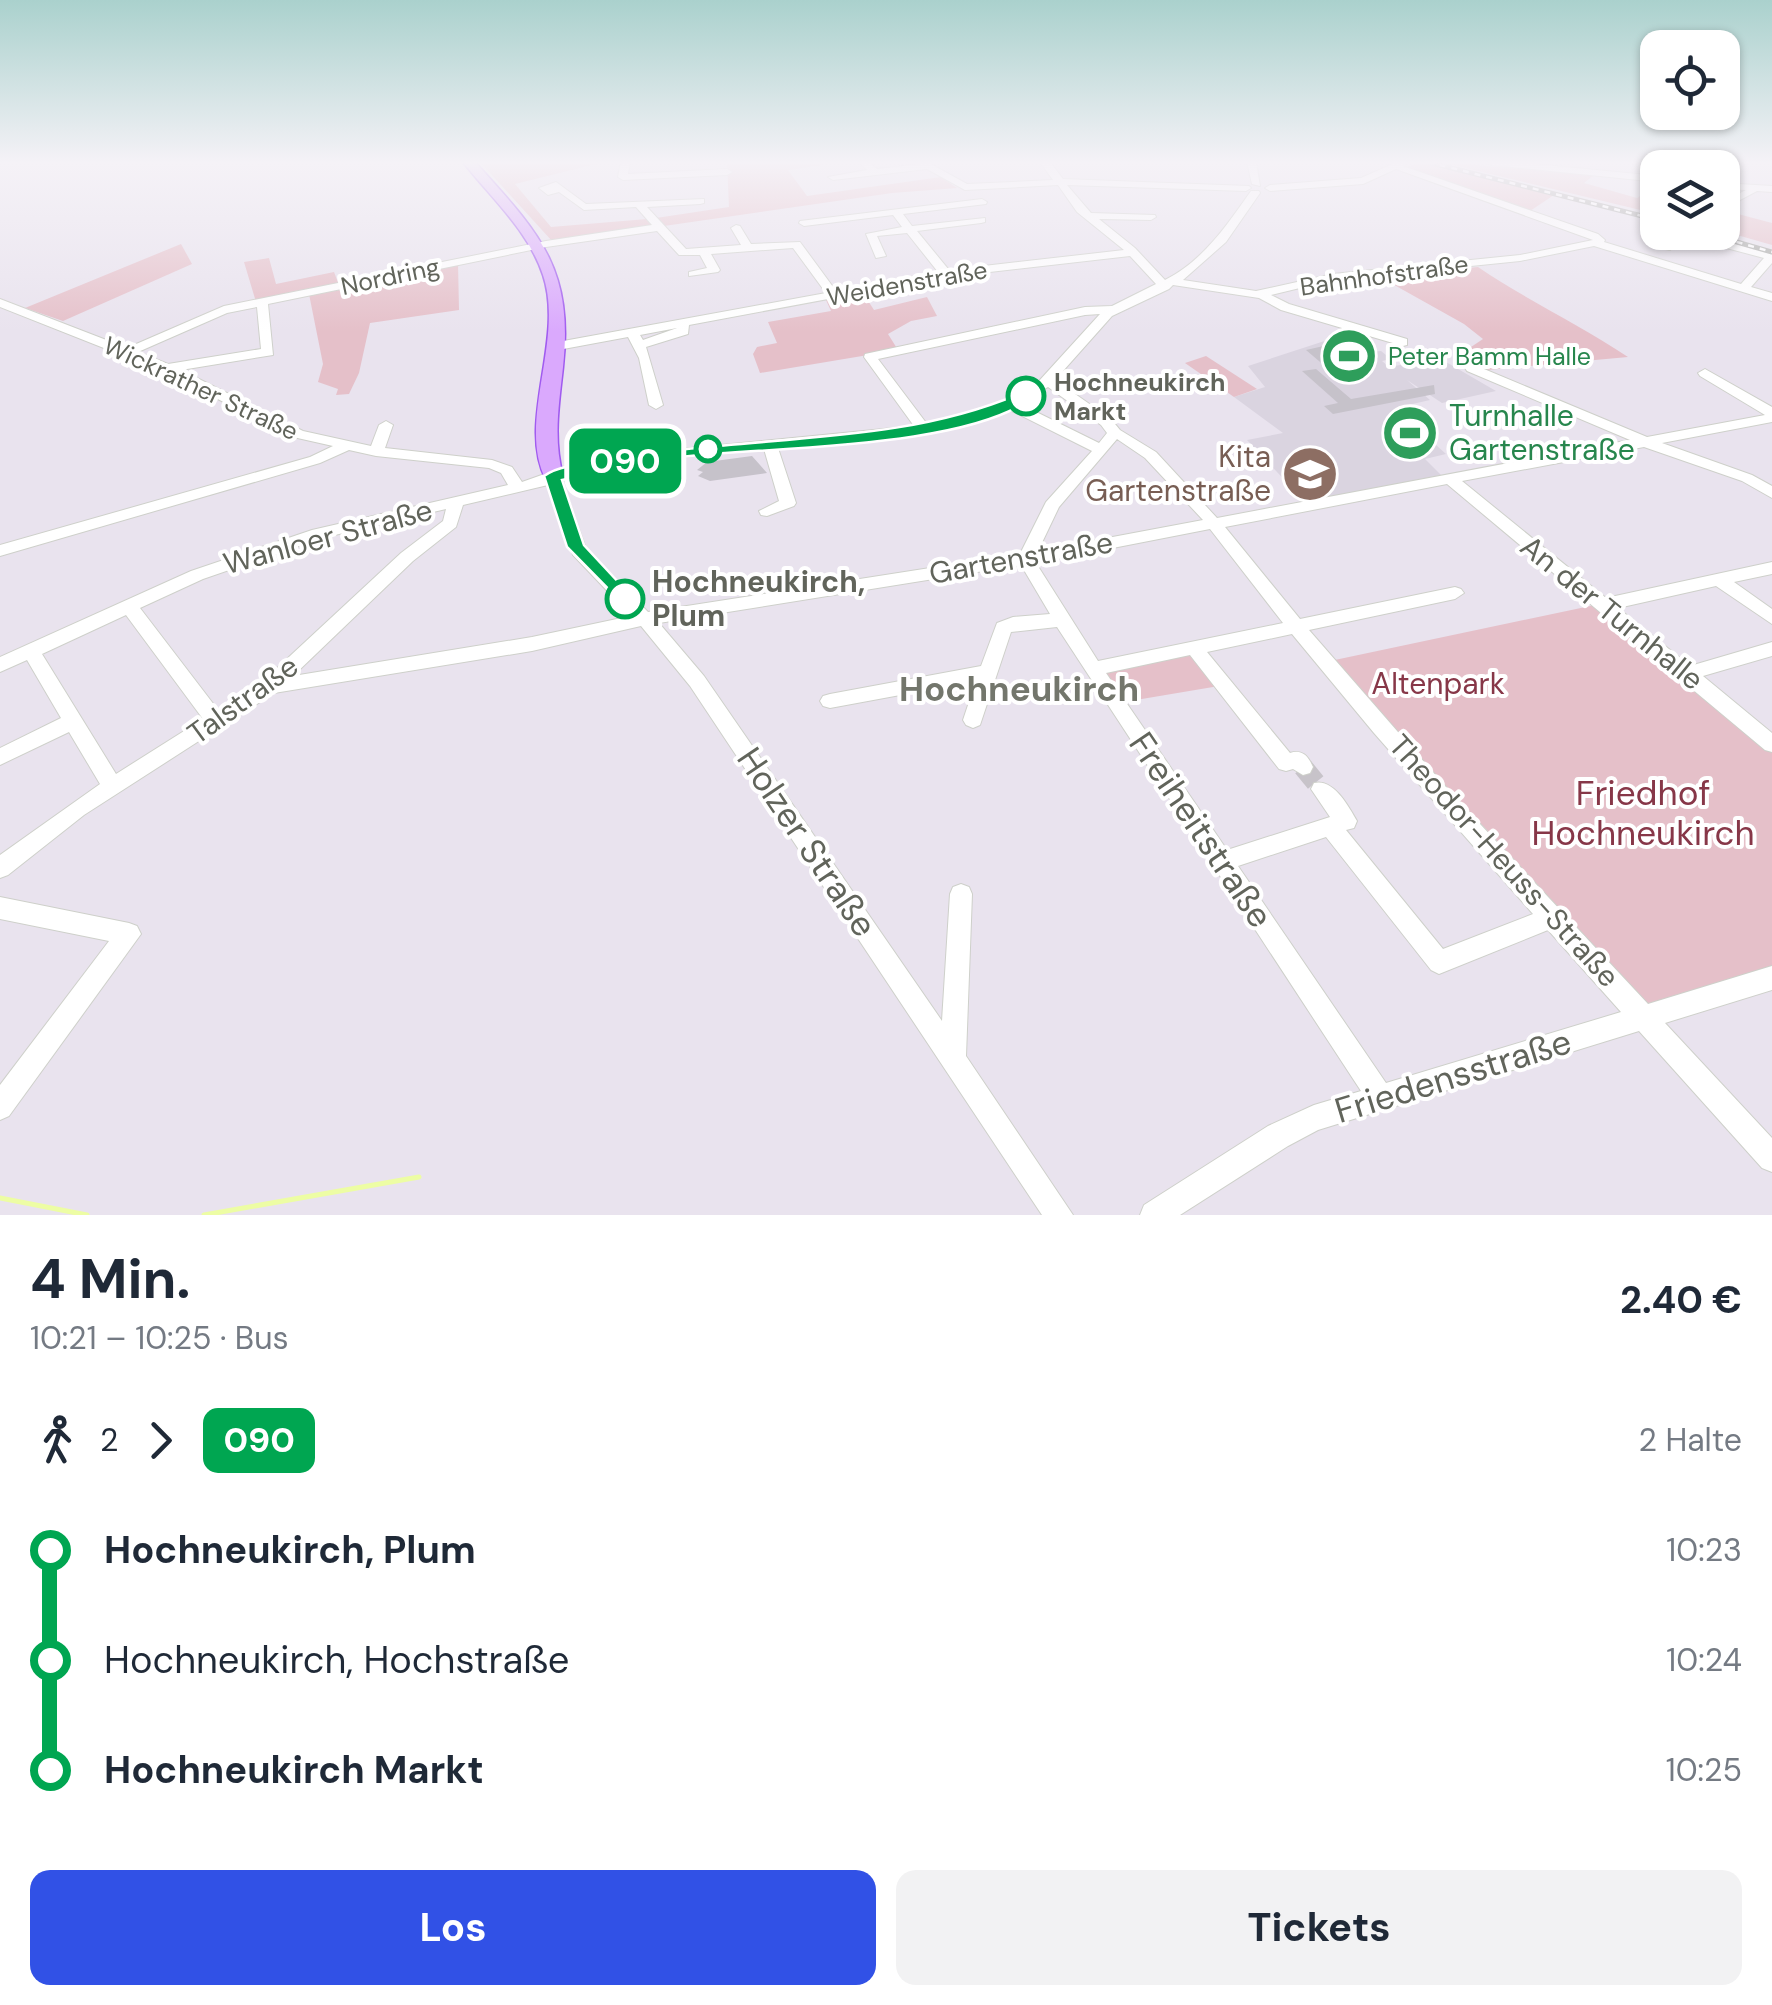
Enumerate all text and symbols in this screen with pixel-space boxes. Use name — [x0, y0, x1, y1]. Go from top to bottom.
map controls — [1640, 30, 1740, 250]
button: locate — [1640, 30, 1740, 130]
button: layers — [1640, 150, 1740, 250]
street label: Bahnhofstraße — [1298, 247, 1470, 304]
street label: Nordring — [338, 250, 443, 303]
street label: Weidenstraße — [824, 253, 990, 314]
sports icon: Peter Bamm Halle — [1319, 326, 1379, 386]
street label: Wickrather Straße — [98, 329, 304, 448]
place label: Peter Bamm Halle — [1388, 340, 1591, 373]
place label: Hochneukirch Markt — [1054, 366, 1226, 428]
marker: Hochneukirch Markt — [1007, 377, 1045, 415]
place label: Turnhalle Gartenstraße — [1449, 396, 1635, 469]
sports icon: Turnhalle Gartenstraße — [1380, 403, 1440, 463]
line badge: 090 — [568, 428, 682, 494]
unlabelled marker — [695, 436, 721, 462]
place label: Kita Gartenstraße — [1085, 437, 1271, 510]
text: 090 — [589, 438, 661, 484]
school or university icon: Kita Gartenstraße — [1280, 444, 1340, 504]
street label: Wanloer Straße — [219, 490, 437, 583]
street label: Gartenstraße — [926, 522, 1116, 593]
street label: An der Turnhalle — [1513, 527, 1712, 699]
place label: Hochneukirch, Plum — [652, 562, 865, 635]
marker: Hochneukirch, Plum — [606, 580, 644, 618]
street label: Talstraße — [180, 646, 306, 753]
park label: Altenpark — [1371, 664, 1505, 703]
district label: Hochneukirch — [899, 666, 1139, 712]
street label: Freiheitstraße — [1119, 723, 1283, 937]
street label: Theodor-Heuss-Straße — [1381, 726, 1628, 995]
street label: Holzer Straße — [727, 738, 887, 946]
park label: Friedhof Hochneukirch — [1531, 770, 1755, 856]
street label: Friedensstraße — [1329, 1018, 1577, 1134]
text: 4 Min. — [30, 1243, 190, 1315]
text: 2.40 € — [1620, 1275, 1742, 1325]
text: 10:21 – 10:25 · Bus — [30, 1317, 289, 1359]
icon: walk — [30, 1413, 85, 1468]
icon: forward — [133, 1413, 188, 1468]
text: 090 — [223, 1417, 295, 1463]
text: 2 — [100, 1419, 118, 1461]
text: 2 Halte — [1638, 1419, 1742, 1461]
text: Hochneukirch, Plum — [104, 1525, 476, 1575]
text: 10:23 — [1666, 1529, 1742, 1571]
text: Hochneukirch, Hochstraße — [104, 1635, 569, 1685]
text: 10:24 — [1666, 1639, 1742, 1681]
text: Hochneukirch Markt — [104, 1745, 484, 1795]
text: 10:25 — [1666, 1749, 1742, 1791]
button: Los — [30, 1870, 876, 1985]
button: Tickets — [896, 1870, 1742, 1985]

